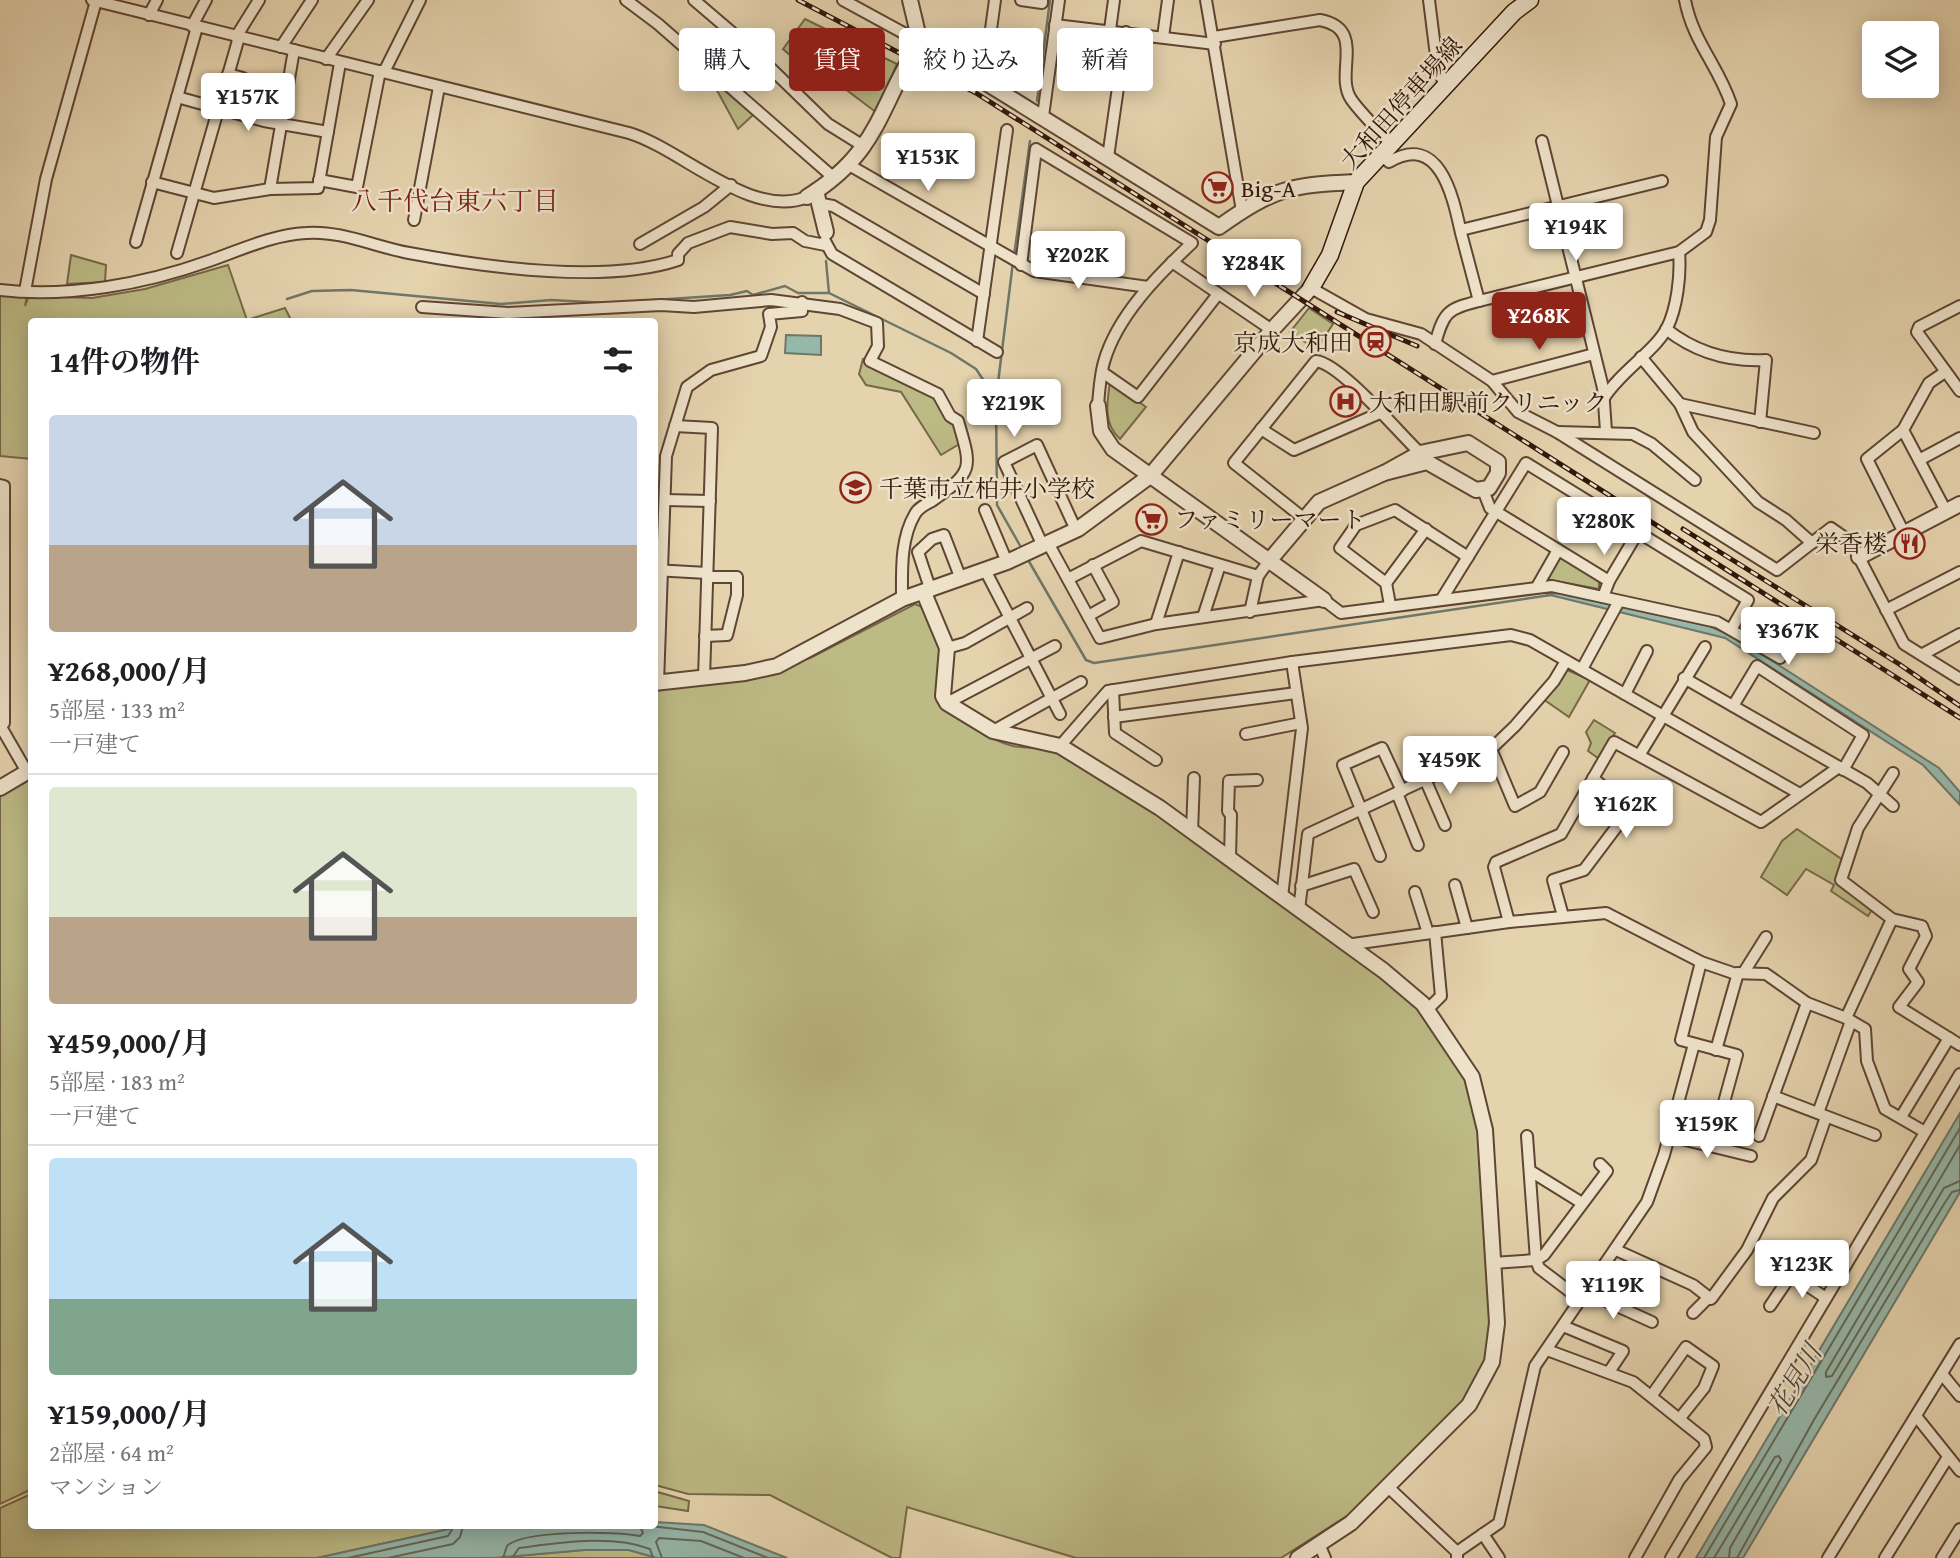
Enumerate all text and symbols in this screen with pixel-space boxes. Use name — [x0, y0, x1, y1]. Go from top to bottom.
map controls — [1862, 21, 1939, 98]
button: layers — [1862, 21, 1939, 98]
chip: 購入 — [679, 28, 775, 91]
chip: 賃貸 — [789, 28, 885, 91]
chip: 絞り込み — [899, 28, 1043, 91]
chip: 新着 — [1057, 28, 1153, 91]
street label: 大和田停車場線 — [1332, 29, 1470, 177]
pin: ¥157K — [199, 74, 297, 133]
text: ¥157K — [217, 79, 279, 112]
pin: ¥153K — [879, 134, 977, 193]
text: ¥153K — [897, 139, 959, 172]
supermarket icon: Big-A — [1201, 171, 1235, 205]
place label: Big-A — [1241, 171, 1297, 206]
district label: 八千代台東六丁目 — [351, 181, 559, 220]
pin: ¥194K — [1527, 204, 1625, 263]
text: ¥194K — [1545, 209, 1607, 242]
pin: ¥202K — [1029, 232, 1127, 291]
text: ¥202K — [1047, 237, 1109, 270]
pin: ¥284K — [1205, 240, 1303, 299]
text: ¥284K — [1223, 245, 1285, 278]
pin: ¥268K — [1490, 292, 1588, 352]
text: ¥268K — [1508, 298, 1570, 331]
place label: 京成大和田 — [1233, 325, 1353, 360]
station icon: 京成大和田 — [1359, 325, 1393, 359]
text: 14件の物件 — [49, 339, 200, 383]
icon: filters — [599, 341, 637, 379]
pin: ¥219K — [965, 380, 1063, 439]
text: ¥219K — [983, 385, 1045, 418]
hospital icon: 大和田駅前クリニック — [1329, 385, 1363, 419]
place label: 大和田駅前クリニック — [1369, 385, 1608, 420]
icon: home — [280, 461, 406, 587]
school or university icon: 千葉市立柏井小学校 — [839, 471, 873, 505]
place label: 千葉市立柏井小学校 — [879, 471, 1095, 506]
pin: ¥280K — [1555, 498, 1653, 557]
supermarket icon: ファミリーマート — [1134, 502, 1168, 536]
place label: ファミリーマート — [1174, 502, 1366, 537]
text: ¥280K — [1573, 503, 1635, 536]
place label: 栄香楼 — [1815, 526, 1887, 561]
restaurant icon: 栄香楼 — [1893, 526, 1927, 560]
pin: ¥367K — [1739, 608, 1837, 667]
text: ¥367K — [1757, 613, 1819, 646]
text: ¥268,000/月 — [49, 648, 211, 692]
text: 5部屋 · 133 m² — [49, 693, 185, 726]
text: 一戸建て — [49, 727, 141, 760]
pin: ¥459K — [1401, 736, 1499, 796]
text: ¥459K — [1419, 742, 1481, 775]
pin: ¥162K — [1577, 780, 1675, 840]
text: ¥162K — [1595, 786, 1657, 819]
icon: home — [280, 833, 406, 959]
text: ¥459,000/月 — [49, 1020, 211, 1064]
text: 5部屋 · 183 m² — [49, 1065, 185, 1098]
text: 一戸建て — [49, 1099, 141, 1132]
pin: ¥159K — [1658, 1100, 1756, 1160]
text: ¥159K — [1676, 1106, 1738, 1139]
icon: home — [280, 1204, 406, 1330]
pin: ¥123K — [1753, 1240, 1851, 1300]
text: ¥123K — [1771, 1246, 1833, 1279]
pin: ¥119K — [1564, 1262, 1662, 1321]
text: ¥119K — [1582, 1267, 1644, 1300]
water label: 花見川 — [1757, 1334, 1832, 1423]
text: ¥159,000/月 — [49, 1391, 211, 1435]
text: 2部屋 · 64 m² — [49, 1436, 174, 1469]
text: マンション — [49, 1470, 163, 1503]

